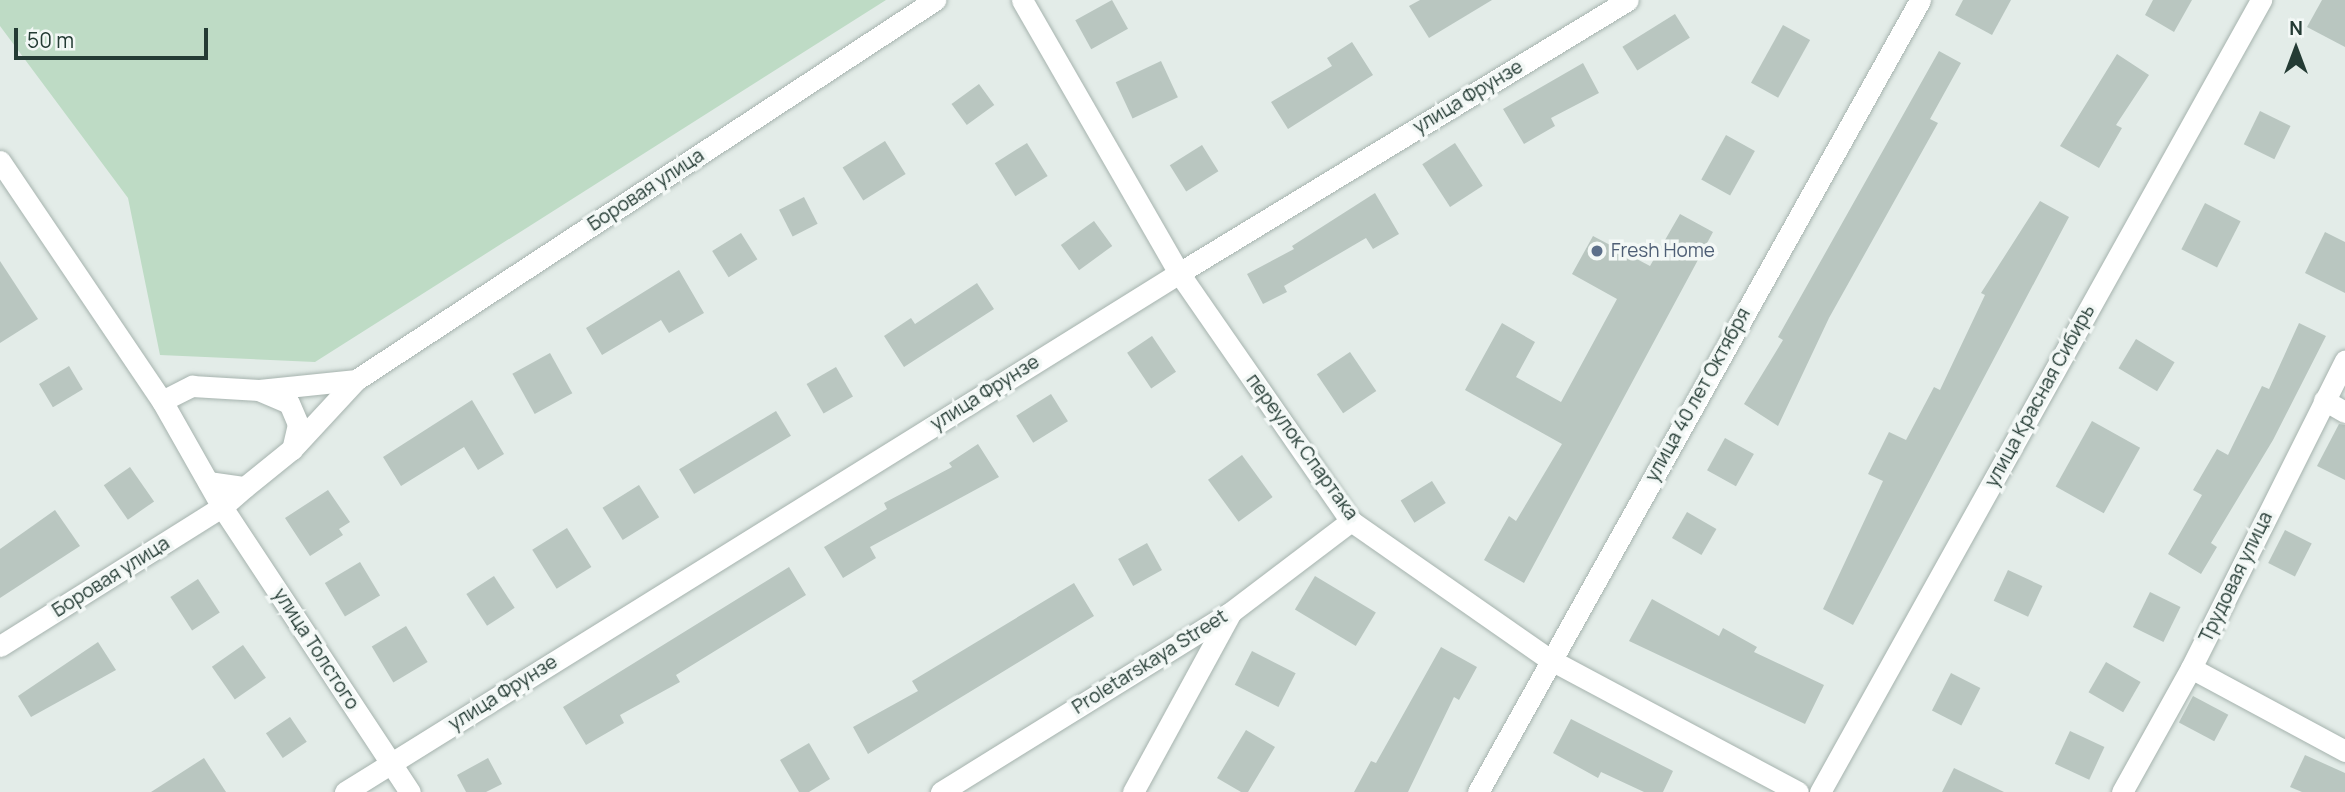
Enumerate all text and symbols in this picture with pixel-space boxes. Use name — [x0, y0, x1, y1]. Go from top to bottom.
scale bar — [18, 14, 212, 58]
north arrow — [2261, 14, 2331, 84]
text: N — [2289, 15, 2303, 41]
text: 50 m — [27, 26, 74, 54]
street label: улица Фрунзе — [1409, 55, 1527, 139]
street label: Боровая улица — [584, 144, 708, 236]
place label: Fresh Home — [1611, 240, 1715, 262]
marker: Fresh Home — [1589, 243, 1605, 259]
street label: улица Красная Сибирь — [1980, 301, 2100, 491]
street label: улица 40 лет Октября — [1641, 304, 1755, 486]
street label: улица Фрунзе — [926, 351, 1044, 435]
street label: переулок Спартака — [1241, 369, 1363, 525]
street label: Трудовая улица — [2195, 508, 2277, 646]
street label: Боровая улица — [48, 532, 174, 622]
street label: улица Толстого — [268, 584, 364, 714]
street label: Proletarskaya Street — [1068, 605, 1232, 719]
street label: улица Фрунзе — [444, 651, 562, 735]

